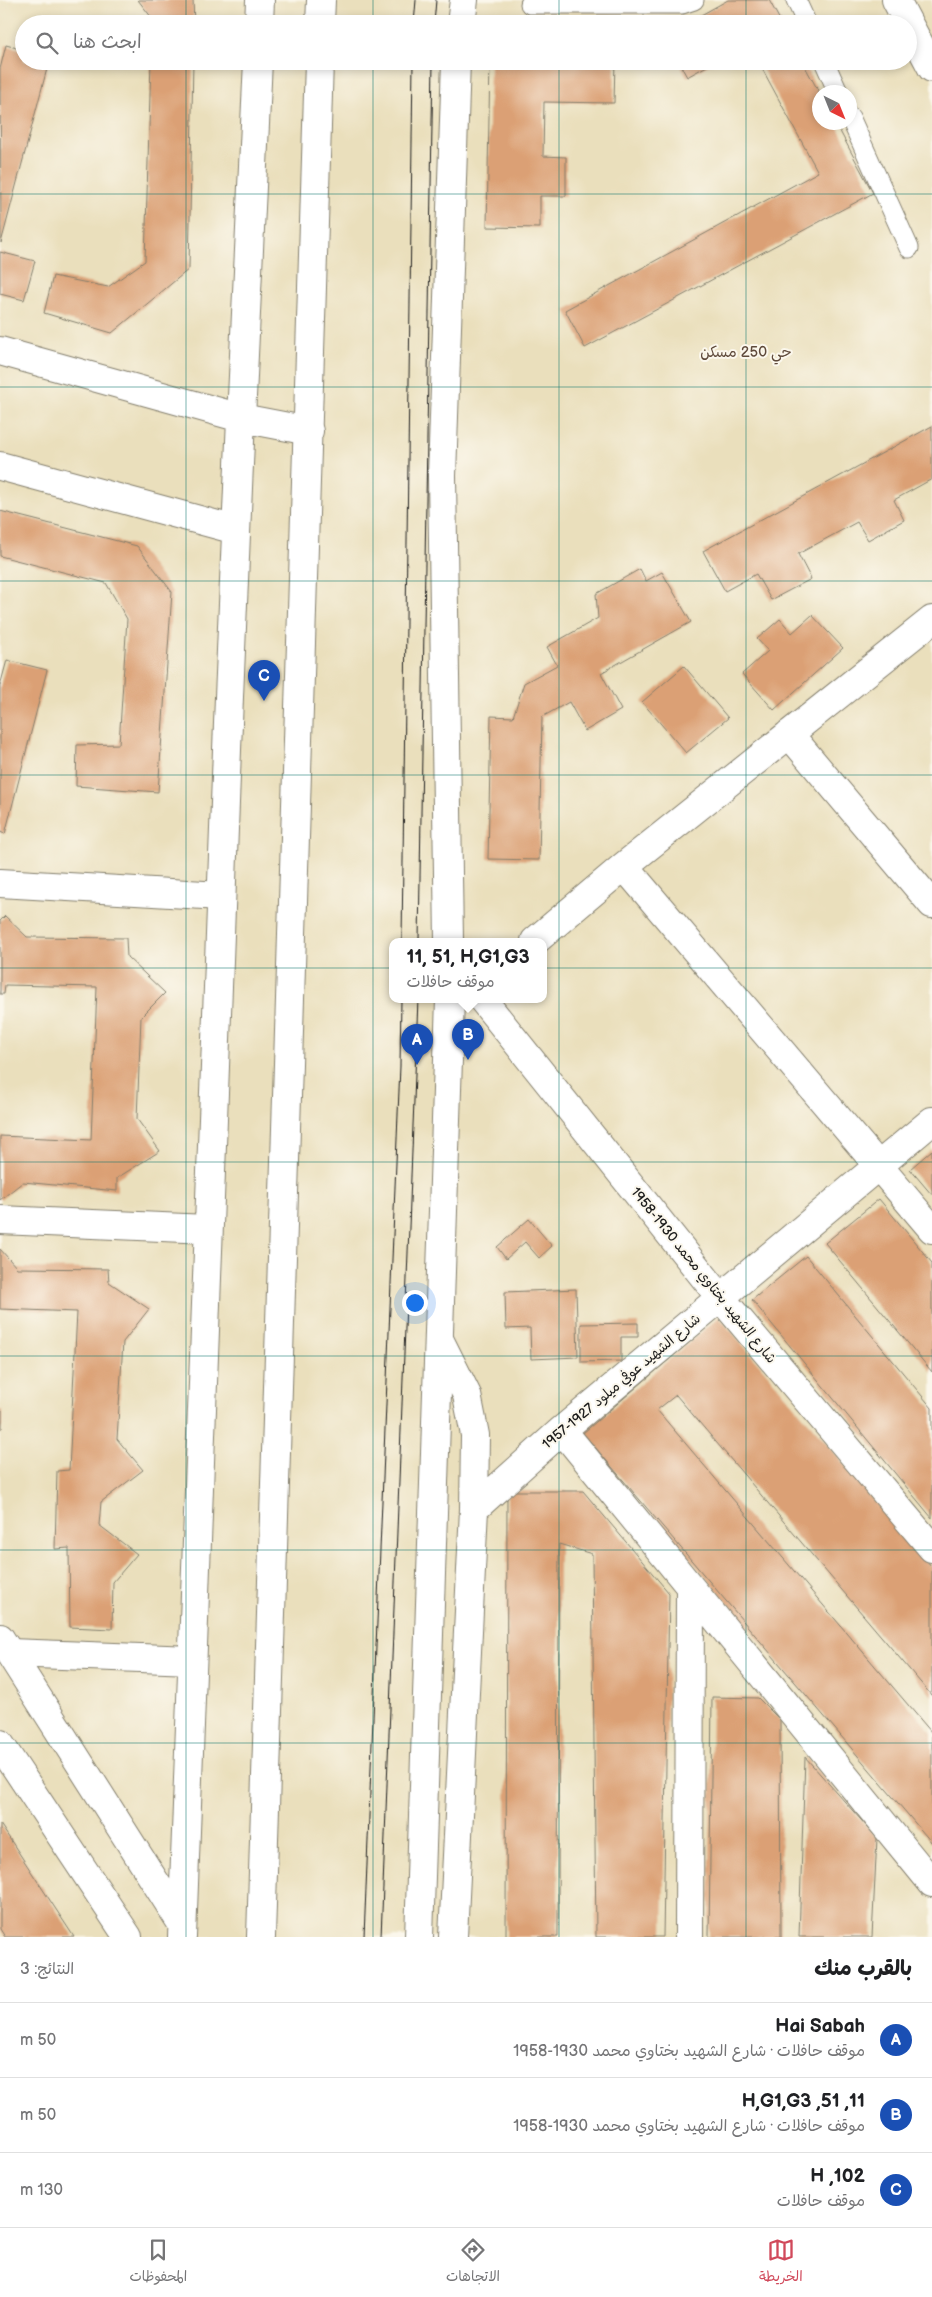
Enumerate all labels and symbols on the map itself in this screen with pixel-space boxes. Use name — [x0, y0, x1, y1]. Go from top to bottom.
north arrow — [812, 85, 857, 130]
district label: حي 250 مسكن — [700, 343, 792, 365]
pin: C — [248, 660, 280, 701]
pin: B — [452, 1019, 484, 1060]
pin: A — [401, 1024, 433, 1065]
street label: شارع الشهيد بختاوي محمد 1930-1958 — [626, 1184, 780, 1368]
your location — [402, 1290, 428, 1316]
street label: شارع الشهيد عوفي ميلود 1927-1957 — [539, 1310, 705, 1454]

